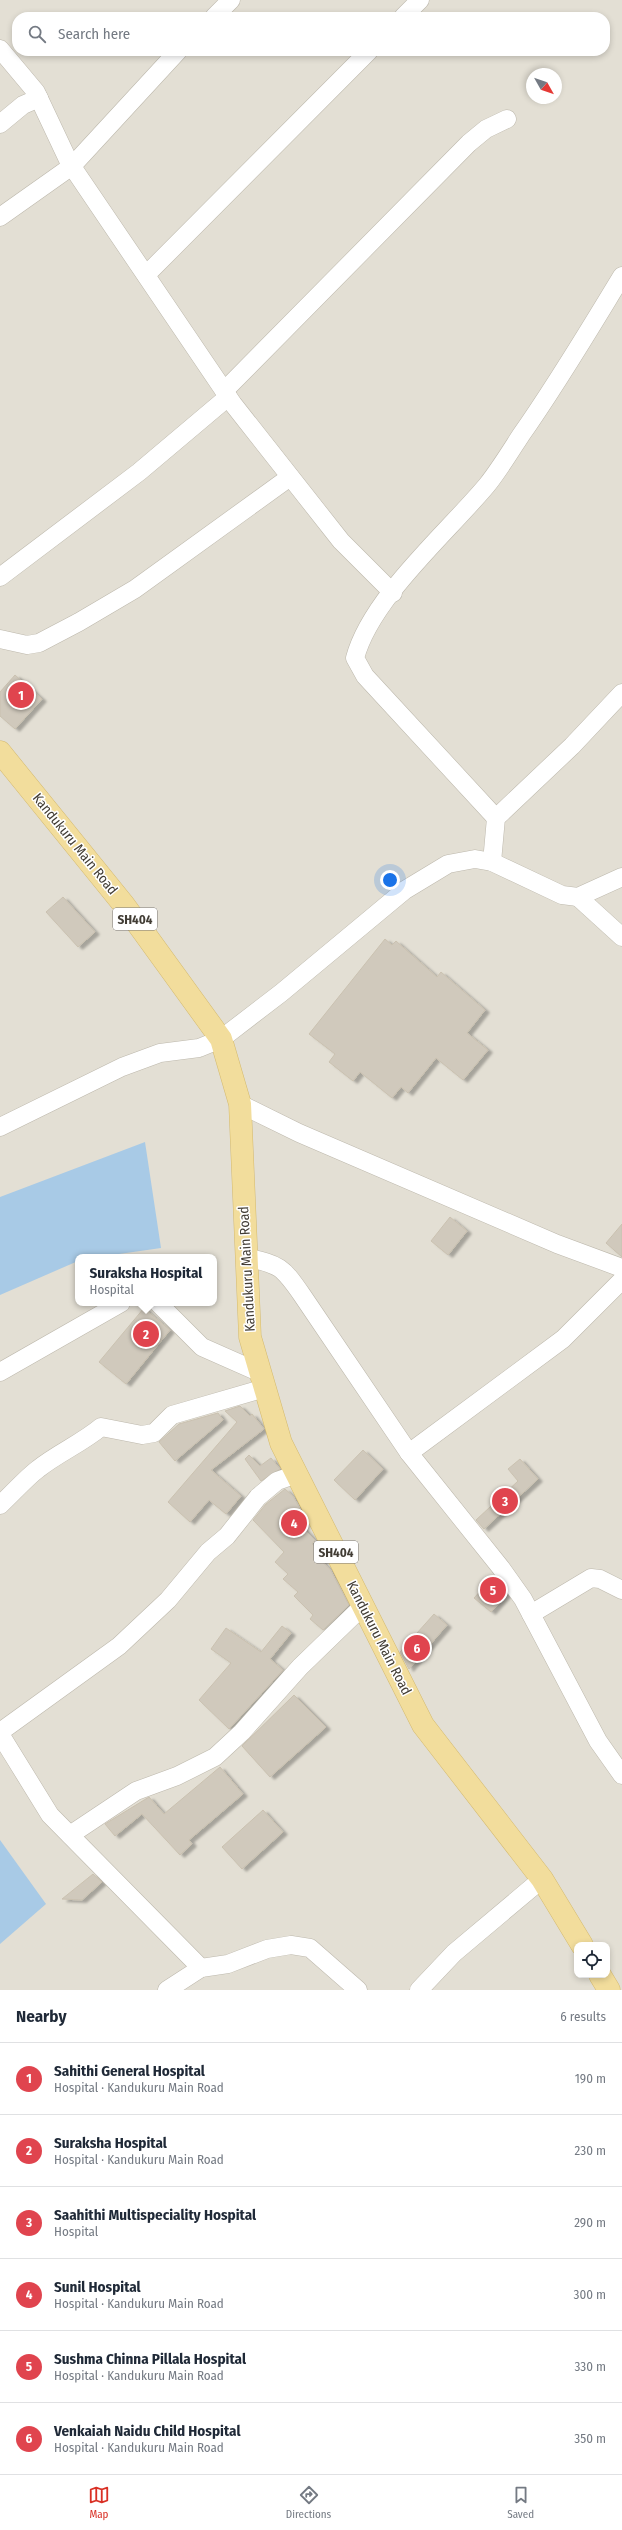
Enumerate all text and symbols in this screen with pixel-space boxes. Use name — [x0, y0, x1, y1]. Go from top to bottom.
search box — [12, 12, 610, 56]
icon: search — [26, 23, 48, 45]
text: Search here — [58, 25, 130, 43]
north arrow — [526, 68, 562, 104]
pin: 1 — [8, 680, 34, 710]
street label: Kandukuru Main Road — [29, 790, 121, 898]
your location — [380, 870, 400, 890]
road number: SH404 — [113, 908, 157, 930]
street label: Kandukuru Main Road — [235, 1206, 259, 1332]
popup — [75, 1254, 217, 1306]
text: Suraksha Hospital — [90, 1264, 202, 1282]
text: Hospital — [90, 1282, 134, 1297]
pin: 2 — [133, 1319, 159, 1349]
pin: 3 — [492, 1486, 518, 1516]
pin: 4 — [281, 1508, 307, 1538]
road number: SH404 — [314, 1541, 358, 1563]
pin: 5 — [480, 1575, 506, 1605]
street label: Kandukuru Main Road — [343, 1578, 415, 1698]
pin: 6 — [404, 1633, 430, 1663]
map controls — [574, 1942, 610, 1978]
button: locate — [574, 1942, 610, 1978]
text: Nearby — [16, 2006, 67, 2027]
text: 6 results — [560, 2009, 606, 2024]
text: Sahithi General Hospital — [54, 2062, 205, 2080]
text: 1 — [26, 2071, 32, 2086]
text: 190 m — [575, 2071, 606, 2086]
text: Hospital · Kandukuru Main Road — [54, 2080, 224, 2095]
text: Suraksha Hospital — [54, 2134, 167, 2152]
text: 2 — [26, 2143, 32, 2158]
text: 230 m — [575, 2143, 606, 2158]
text: Hospital · Kandukuru Main Road — [54, 2152, 224, 2167]
text: Saahithi Multispeciality Hospital — [54, 2206, 256, 2224]
text: 3 — [26, 2215, 32, 2230]
text: 290 m — [574, 2215, 606, 2230]
text: Hospital — [54, 2224, 98, 2239]
text: Sunil Hospital — [54, 2278, 141, 2296]
text: 4 — [26, 2287, 32, 2302]
text: 300 m — [574, 2287, 606, 2302]
text: Hospital · Kandukuru Main Road — [54, 2296, 224, 2311]
text: Sushma Chinna Pillala Hospital — [54, 2350, 246, 2368]
text: 5 — [26, 2359, 32, 2374]
text: 330 m — [574, 2359, 606, 2374]
text: Hospital · Kandukuru Main Road — [54, 2368, 224, 2383]
text: Venkaiah Naidu Child Hospital — [54, 2422, 241, 2440]
text: 6 — [26, 2431, 32, 2446]
text: 350 m — [574, 2431, 606, 2446]
text: Hospital · Kandukuru Main Road — [54, 2440, 224, 2455]
tab: Map — [88, 2484, 110, 2521]
tab: Directions — [286, 2484, 331, 2521]
tab: Saved — [507, 2484, 534, 2521]

